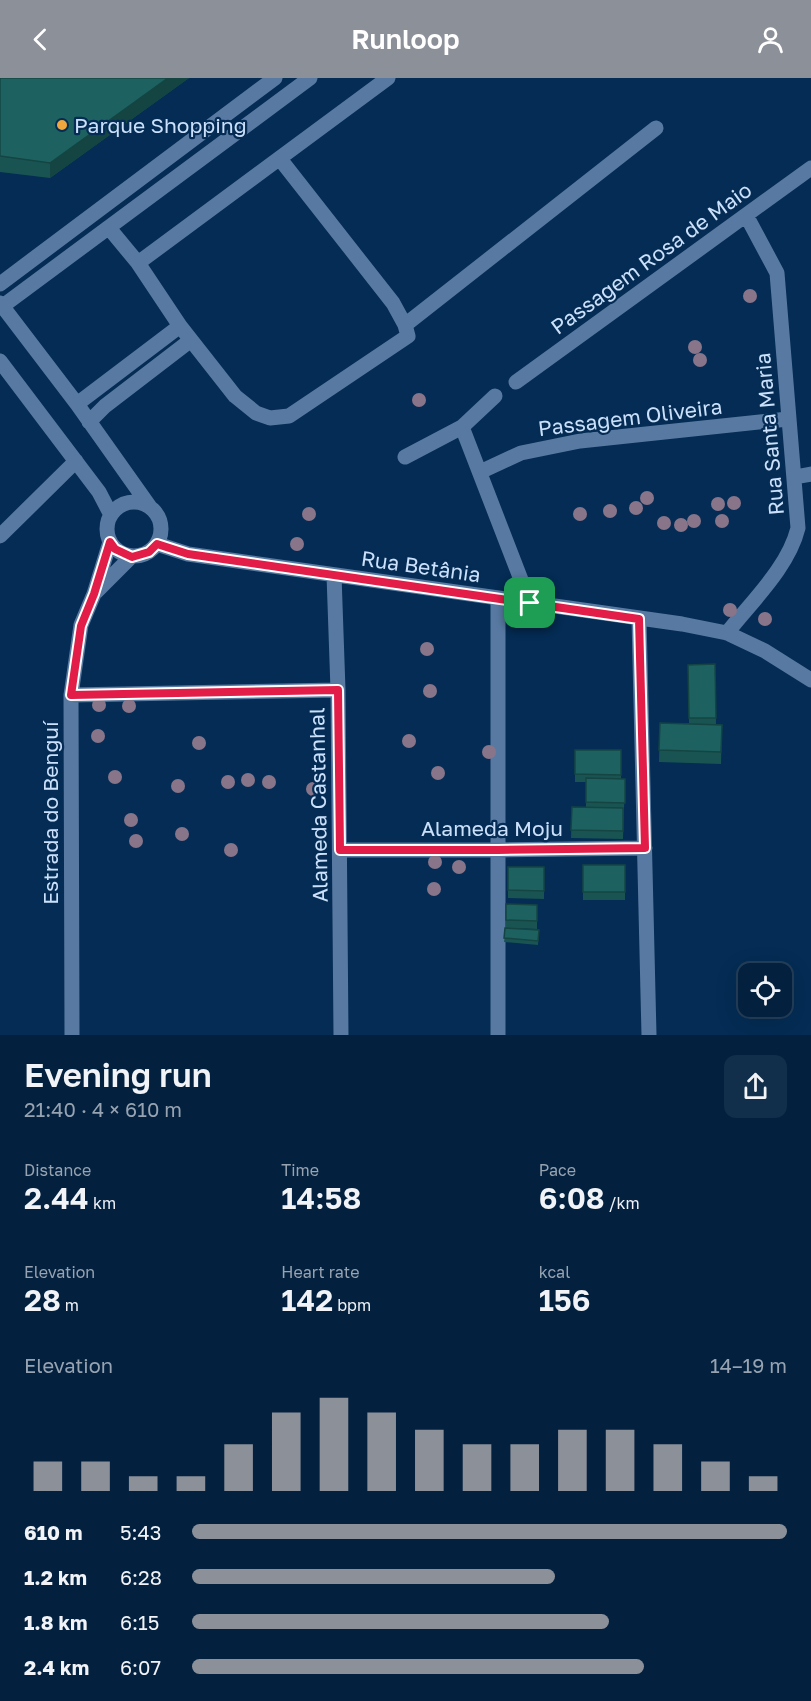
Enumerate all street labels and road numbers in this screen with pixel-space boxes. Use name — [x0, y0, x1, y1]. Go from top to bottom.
street label: Passagem Rosa de Maio — [546, 176, 756, 340]
street label: Rua Santa Maria — [749, 352, 789, 516]
street label: Passagem Oliveira — [536, 393, 724, 441]
street label: Rua Betânia — [359, 545, 483, 587]
street label: Alameda Castanhal — [303, 707, 333, 903]
street label: Estrada do Benguí — [37, 720, 63, 905]
street label: Alameda Moju — [421, 815, 563, 841]

